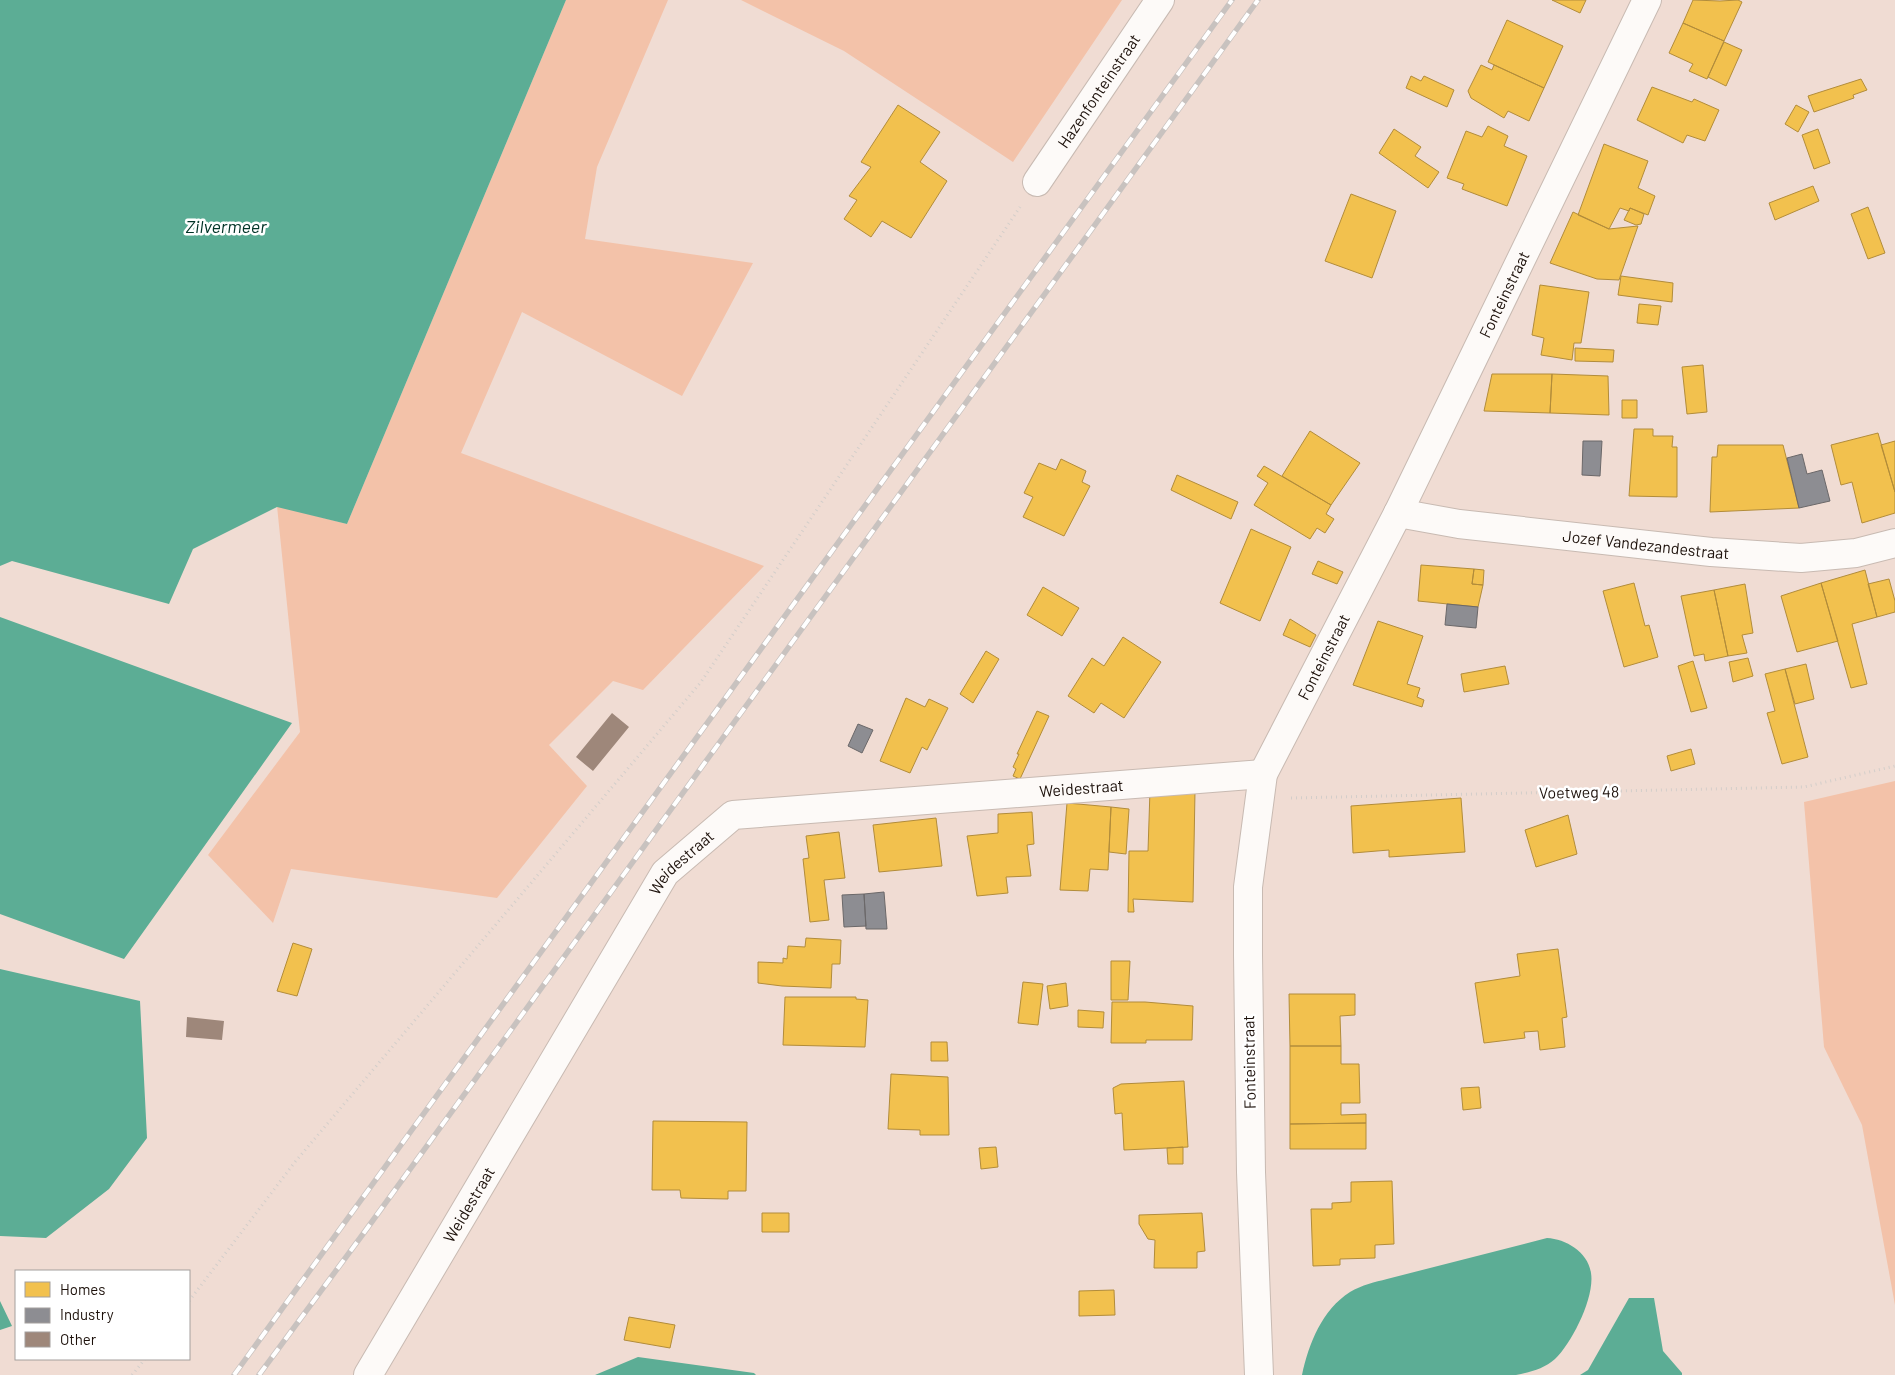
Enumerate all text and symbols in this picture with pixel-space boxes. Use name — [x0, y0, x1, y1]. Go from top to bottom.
street label: Hazenfonteinstraat — [1053, 30, 1143, 151]
water label: Zilvermeer — [186, 215, 267, 237]
street label: Fonteinstraat — [1475, 248, 1533, 341]
street label: Jozef Vandezandestraat — [1562, 526, 1730, 562]
street label: Fonteinstraat — [1293, 611, 1353, 703]
street label: Weidestraat — [1038, 775, 1124, 800]
street label: Voetweg 48 — [1539, 781, 1619, 802]
street label: Weidestraat — [644, 826, 717, 898]
street label: Fonteinstraat — [1238, 1015, 1259, 1109]
street label: Weidestraat — [439, 1163, 498, 1246]
legend — [15, 1270, 190, 1360]
text: Homes — [60, 1280, 105, 1298]
text: Industry — [60, 1305, 114, 1323]
text: Other — [60, 1330, 97, 1348]

